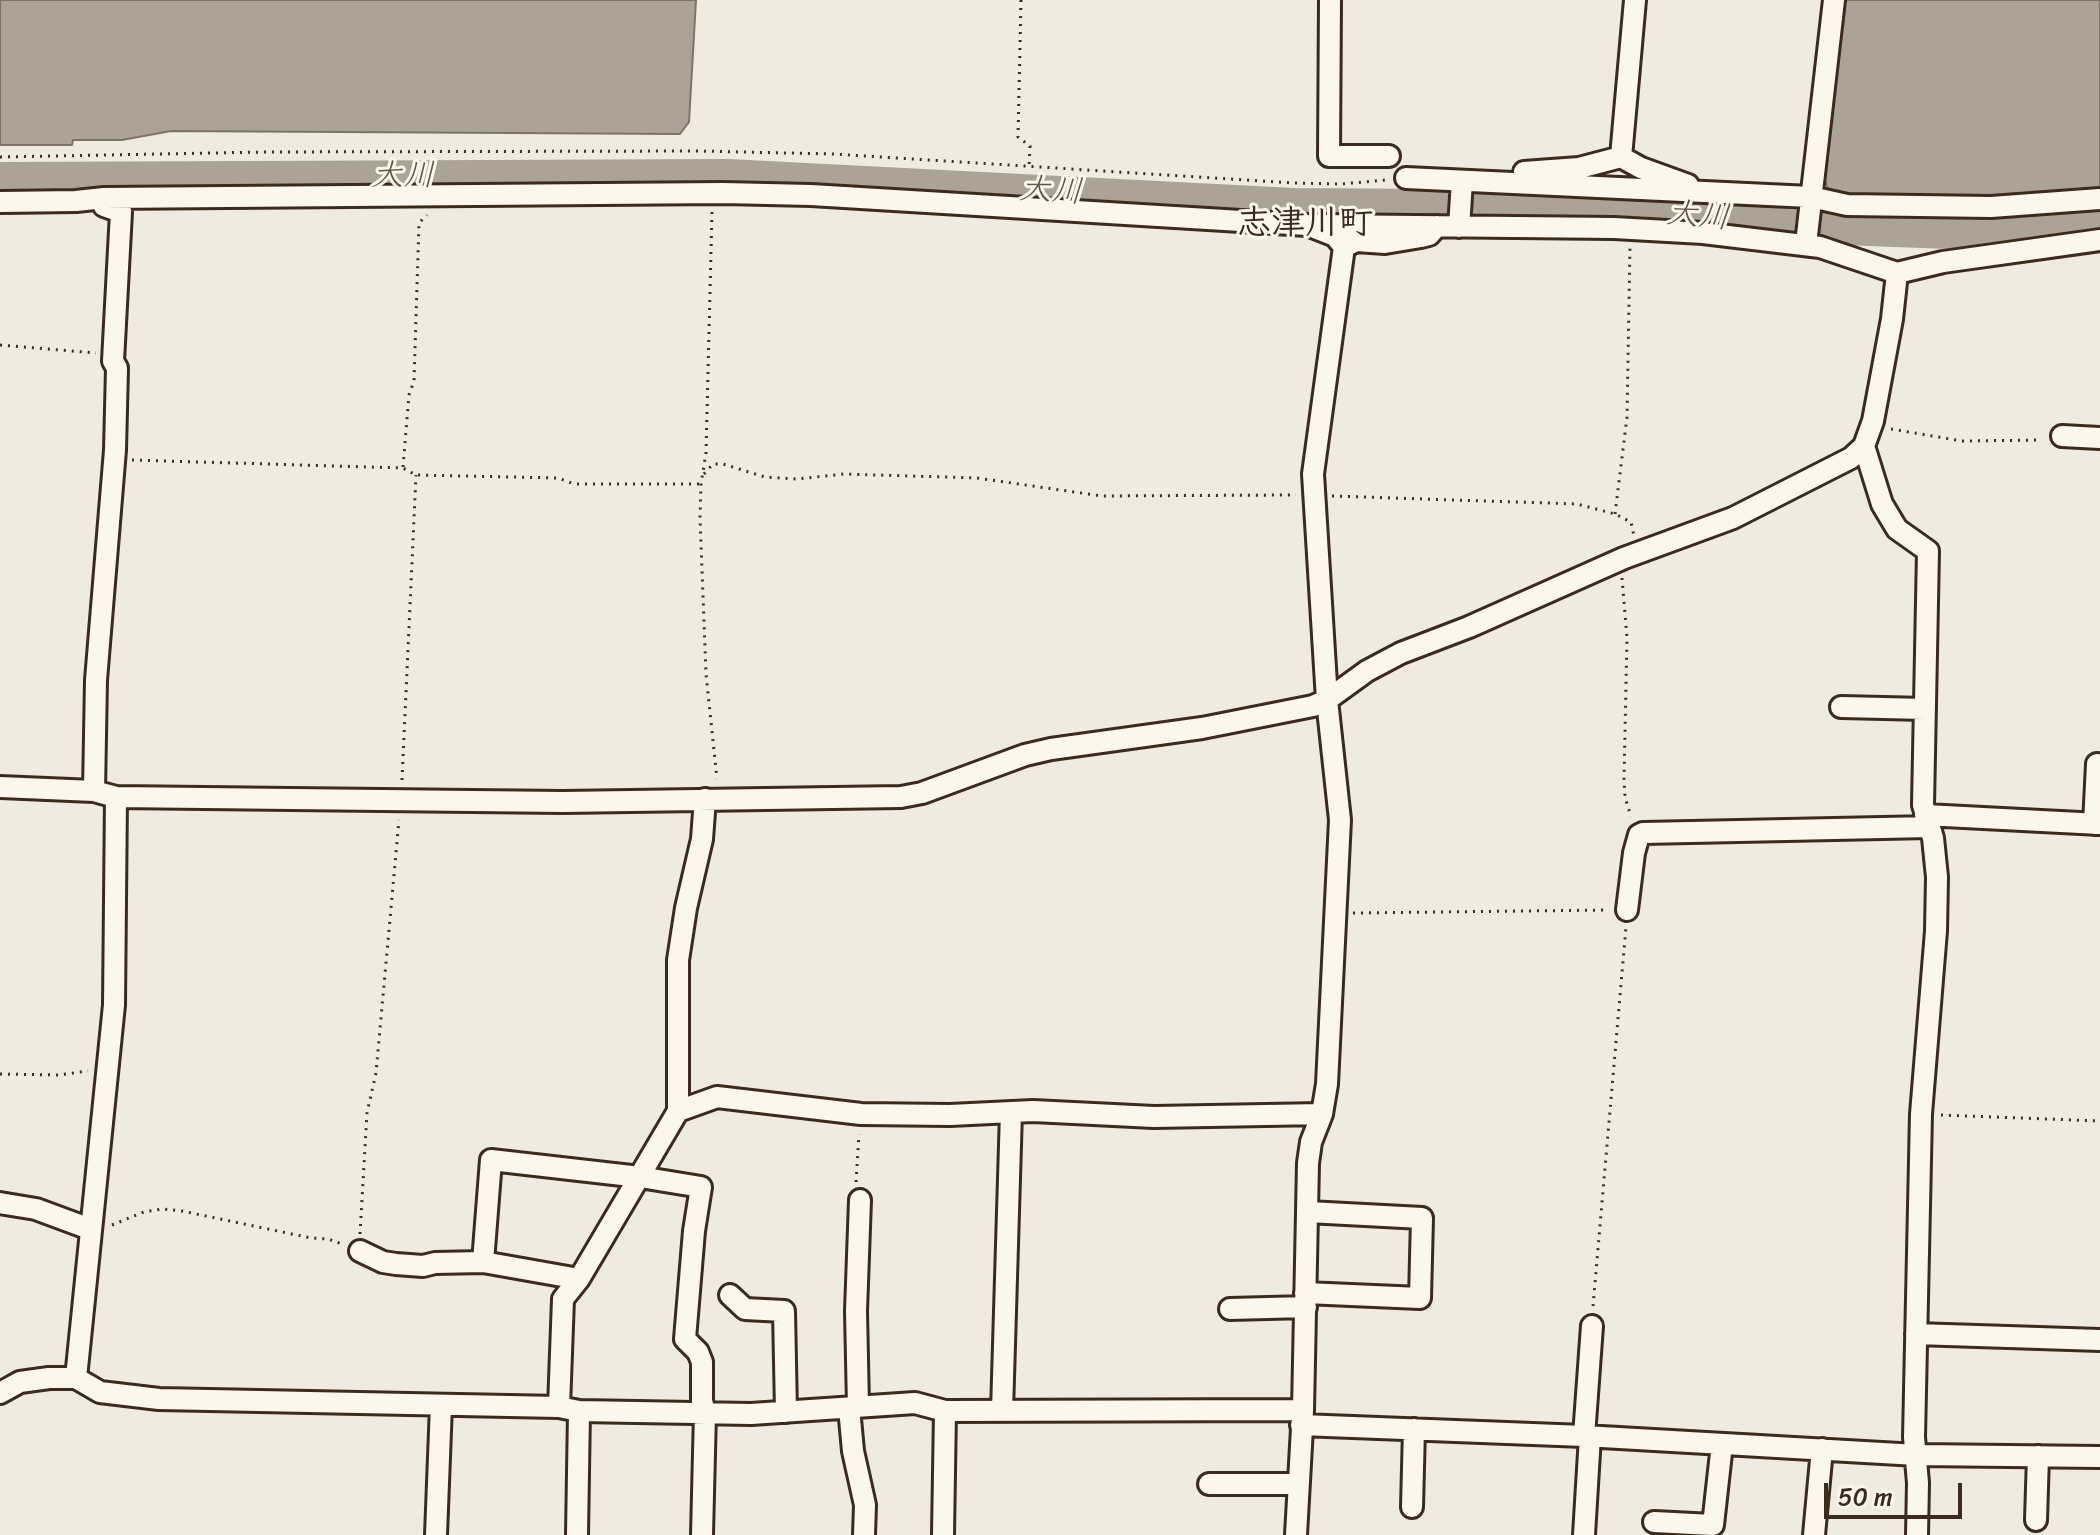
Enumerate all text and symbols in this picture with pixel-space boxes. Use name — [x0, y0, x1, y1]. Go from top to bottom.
water label: 大川 — [371, 158, 435, 196]
water label: 大川 — [1018, 171, 1084, 213]
water label: 大川 — [1664, 195, 1732, 239]
district label: 志津川町 — [1237, 204, 1373, 244]
scale bar — [1828, 1467, 1966, 1517]
text: 50 m — [1838, 1476, 1893, 1518]

